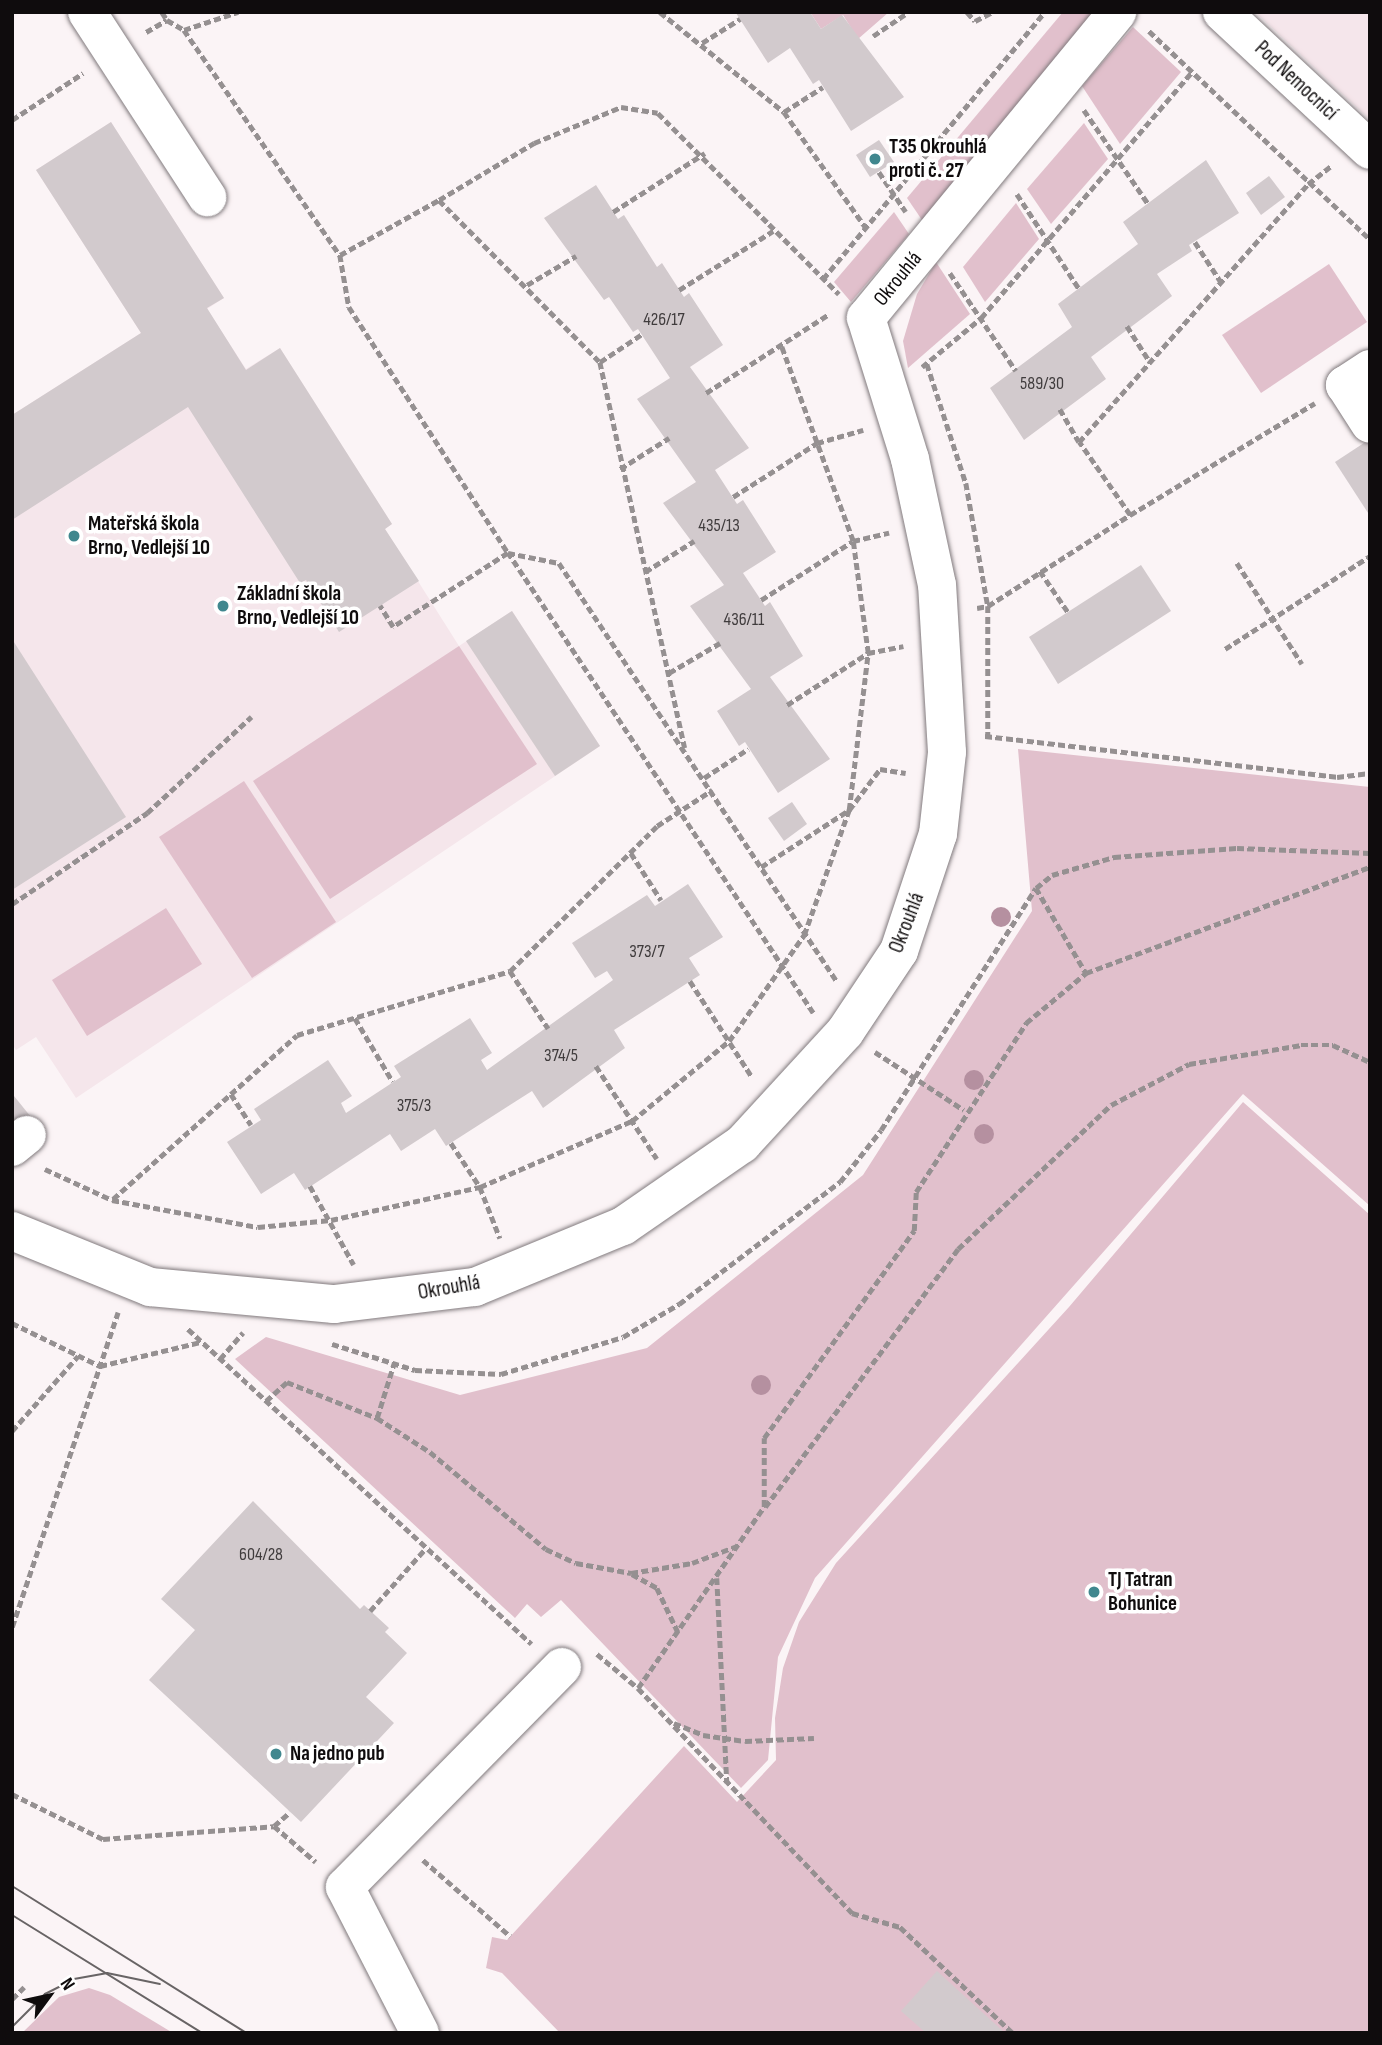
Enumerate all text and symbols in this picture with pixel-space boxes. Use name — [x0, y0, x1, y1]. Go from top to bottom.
street label: Pod Nemocnicí — [1249, 36, 1343, 126]
place label: T35 Okrouhlá proti č. 27 — [889, 134, 987, 184]
marker: T35 Okrouhlá proti č. 27 — [867, 151, 883, 167]
street label: Okrouhlá — [869, 247, 927, 311]
house number: 426/17 — [643, 309, 685, 331]
house number: 589/30 — [1020, 373, 1064, 395]
place label: Mateřská škola Brno, Vedlejší 10 — [88, 511, 210, 561]
house number: 435/13 — [698, 515, 740, 537]
marker: Mateřská škola Brno, Vedlejší 10 — [66, 528, 82, 544]
place label: Základní škola Brno, Vedlejší 10 — [237, 581, 359, 631]
marker: Základní škola Brno, Vedlejší 10 — [215, 598, 231, 614]
house number: 436/11 — [724, 609, 764, 631]
street label: Okrouhlá — [884, 889, 930, 957]
house number: 373/7 — [629, 941, 665, 963]
house number: 374/5 — [544, 1045, 578, 1067]
house number: 375/3 — [397, 1095, 431, 1117]
street label: Okrouhlá — [416, 1270, 482, 1306]
house number: 604/28 — [239, 1544, 283, 1566]
place label: TJ Tatran Bohunice — [1108, 1567, 1177, 1617]
marker: TJ Tatran Bohunice — [1086, 1584, 1102, 1600]
place label: Na jedno pub — [290, 1741, 385, 1767]
marker: Na jedno pub — [268, 1746, 284, 1762]
north arrow — [14, 1961, 84, 2031]
text: N — [55, 1974, 79, 1995]

